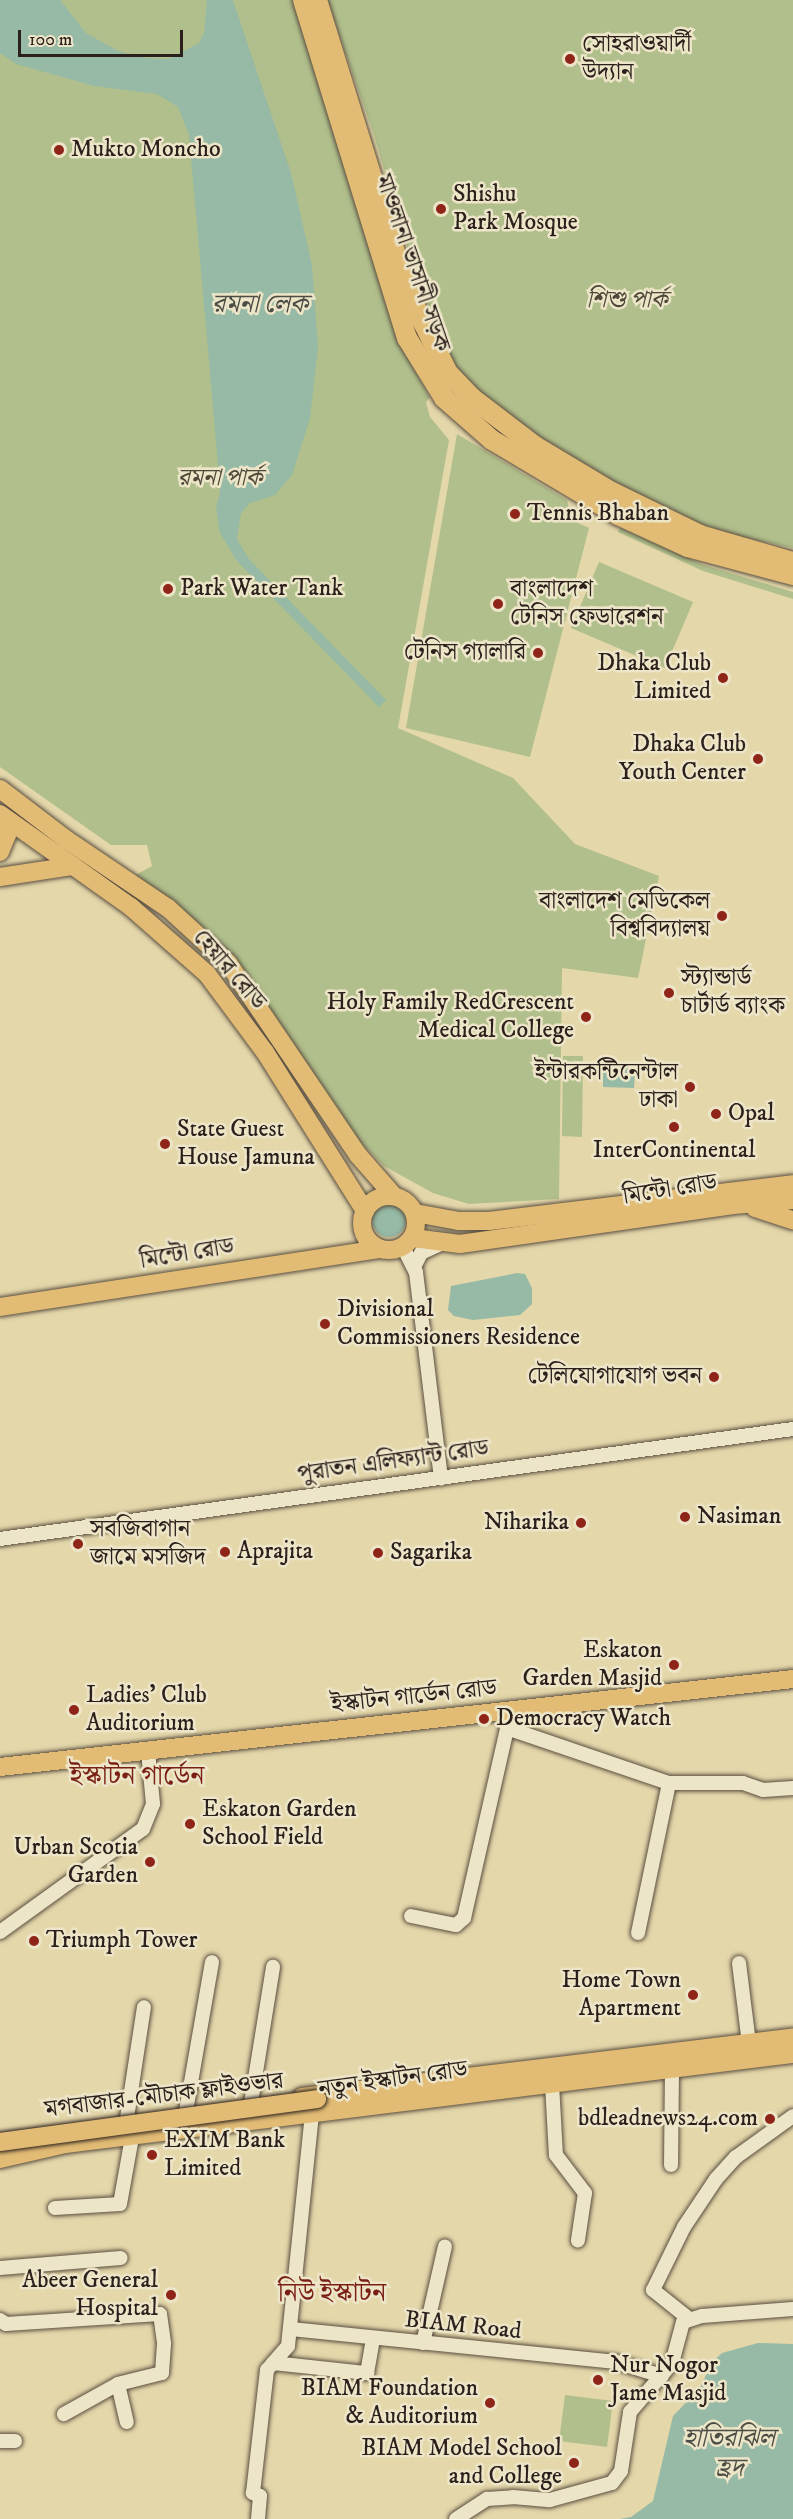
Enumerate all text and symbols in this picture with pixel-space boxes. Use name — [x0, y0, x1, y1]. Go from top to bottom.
scale bar — [21, 18, 186, 56]
text: 100 m — [29, 29, 72, 51]
place label: সোহরাওয়ার্দী উদ্যান — [582, 31, 691, 87]
marker: সোহরাওয়ার্দী উদ্যান — [563, 52, 577, 66]
place label: Mukto Moncho — [71, 136, 221, 164]
marker: Mukto Moncho — [52, 143, 66, 157]
street label: মাওলানা ভাসানী সড়ক — [368, 171, 456, 355]
place label: Shishu Park Mosque — [453, 181, 578, 237]
marker: Shishu Park Mosque — [434, 202, 448, 216]
park label: শিশু পার্ক — [586, 287, 668, 315]
water label: রমনা লেক — [212, 289, 308, 321]
park label: রমনা পার্ক — [178, 465, 262, 493]
place label: Tennis Bhaban — [527, 500, 669, 528]
marker: Tennis Bhaban — [508, 507, 522, 521]
place label: Park Water Tank — [180, 575, 343, 603]
place label: বাংলাদেশ টেনিস ফেডারেশন — [510, 576, 664, 632]
marker: Park Water Tank — [161, 582, 175, 596]
marker: বাংলাদেশ টেনিস ফেডারেশন — [491, 597, 505, 611]
place label: টেনিস গ্যালারি — [404, 639, 526, 667]
marker: টেনিস গ্যালারি — [531, 646, 545, 660]
place label: Dhaka Club Limited — [597, 650, 711, 706]
marker: Dhaka Club Limited — [716, 671, 730, 685]
place label: Dhaka Club Youth Center — [619, 731, 746, 787]
marker: Dhaka Club Youth Center — [751, 752, 765, 766]
place label: বাংলাদেশ মেডিকেল বিশ্ববিদ্যালয় — [539, 888, 710, 944]
marker: বাংলাদেশ মেডিকেল বিশ্ববিদ্যালয় — [715, 909, 729, 923]
street label: হেয়ার রোড — [186, 924, 272, 1016]
place label: স্ট্যান্ডার্ড চার্টার্ড ব্যাংক — [681, 965, 785, 1021]
marker: স্ট্যান্ডার্ড চার্টার্ড ব্যাংক — [662, 986, 676, 1000]
place label: Holy Family RedCrescent Medical College — [326, 989, 574, 1045]
marker: Holy Family RedCrescent Medical College — [579, 1010, 593, 1024]
place label: ইন্টারকন্টিনেন্টাল ঢাকা — [535, 1059, 678, 1115]
marker: ইন্টারকন্টিনেন্টাল ঢাকা — [683, 1080, 697, 1094]
place label: Opal — [728, 1100, 774, 1128]
marker: Opal — [709, 1107, 723, 1121]
place label: State Guest House Jamuna — [177, 1116, 315, 1172]
marker: InterContinental — [667, 1120, 681, 1134]
marker: State Guest House Jamuna — [158, 1137, 172, 1151]
place label: InterContinental — [593, 1137, 755, 1165]
street label: মিন্টো রোড — [621, 1168, 719, 1212]
street label: মিন্টো রোড — [138, 1232, 236, 1276]
place label: Divisional Commissioners Residence — [337, 1296, 580, 1352]
marker: Divisional Commissioners Residence — [318, 1317, 332, 1331]
place label: টেলিযোগাযোগ ভবন — [527, 1363, 702, 1391]
marker: টেলিযোগাযোগ ভবন — [707, 1370, 721, 1384]
street label: পুরাতন এলিফ্যান্ট রোড — [296, 1434, 490, 1490]
place label: Nasiman — [697, 1503, 781, 1531]
place label: Niharika — [484, 1509, 569, 1537]
marker: Nasiman — [678, 1510, 692, 1524]
place label: সবজিবাগান জামে মসজিদ — [90, 1516, 206, 1572]
marker: Niharika — [574, 1516, 588, 1530]
marker: সবজিবাগান জামে মসজিদ — [71, 1537, 85, 1551]
place label: Aprajita — [237, 1538, 313, 1566]
place label: Sagarika — [390, 1539, 472, 1567]
marker: Aprajita — [218, 1545, 232, 1559]
marker: Sagarika — [371, 1546, 385, 1560]
place label: Eskaton Garden Masjid — [523, 1637, 662, 1693]
marker: Eskaton Garden Masjid — [667, 1658, 681, 1672]
street label: ইস্কাটন গার্ডেন রোড — [330, 1674, 498, 1720]
place label: Ladies' Club Auditorium — [86, 1682, 207, 1738]
marker: Ladies' Club Auditorium — [67, 1703, 81, 1717]
place label: Democracy Watch — [496, 1705, 671, 1733]
marker: Democracy Watch — [477, 1712, 491, 1726]
district label: ইস্কাটন গার্ডেন — [70, 1761, 204, 1793]
place label: Eskaton Garden School Field — [202, 1796, 356, 1852]
marker: Eskaton Garden School Field — [183, 1817, 197, 1831]
place label: Urban Scotia Garden — [13, 1834, 138, 1890]
marker: Urban Scotia Garden — [143, 1855, 157, 1869]
place label: Triumph Tower — [46, 1927, 198, 1955]
marker: Triumph Tower — [27, 1934, 41, 1948]
place label: Home Town Apartment — [561, 1967, 681, 2023]
marker: Home Town Apartment — [686, 1988, 700, 2002]
street label: নতুন ইস্কাটন রোড — [317, 2055, 469, 2105]
street label: মগবাজার-মৌচাক ফ্লাইওভার — [43, 2067, 285, 2125]
place label: bdleadnews24.com — [578, 2105, 758, 2133]
marker: bdleadnews24.com — [763, 2112, 777, 2126]
place label: EXIM Bank Limited — [164, 2127, 285, 2183]
marker: EXIM Bank Limited — [145, 2148, 159, 2162]
place label: Abeer General Hospital — [22, 2267, 158, 2323]
district label: নিউ ইস্কাটন — [278, 2278, 386, 2310]
marker: Abeer General Hospital — [162, 2286, 180, 2304]
street label: BIAM Road — [403, 2306, 523, 2346]
place label: Nur Nogor Jame Masjid — [610, 2352, 726, 2408]
marker: Nur Nogor Jame Masjid — [591, 2373, 605, 2387]
place label: BIAM Foundation & Auditorium — [301, 2375, 478, 2431]
marker: BIAM Foundation & Auditorium — [483, 2396, 497, 2410]
water label: হাতিরঝিল হ্রদ — [683, 2423, 775, 2484]
place label: BIAM Model School and College — [361, 2435, 562, 2491]
marker: BIAM Model School and College — [567, 2456, 581, 2470]

